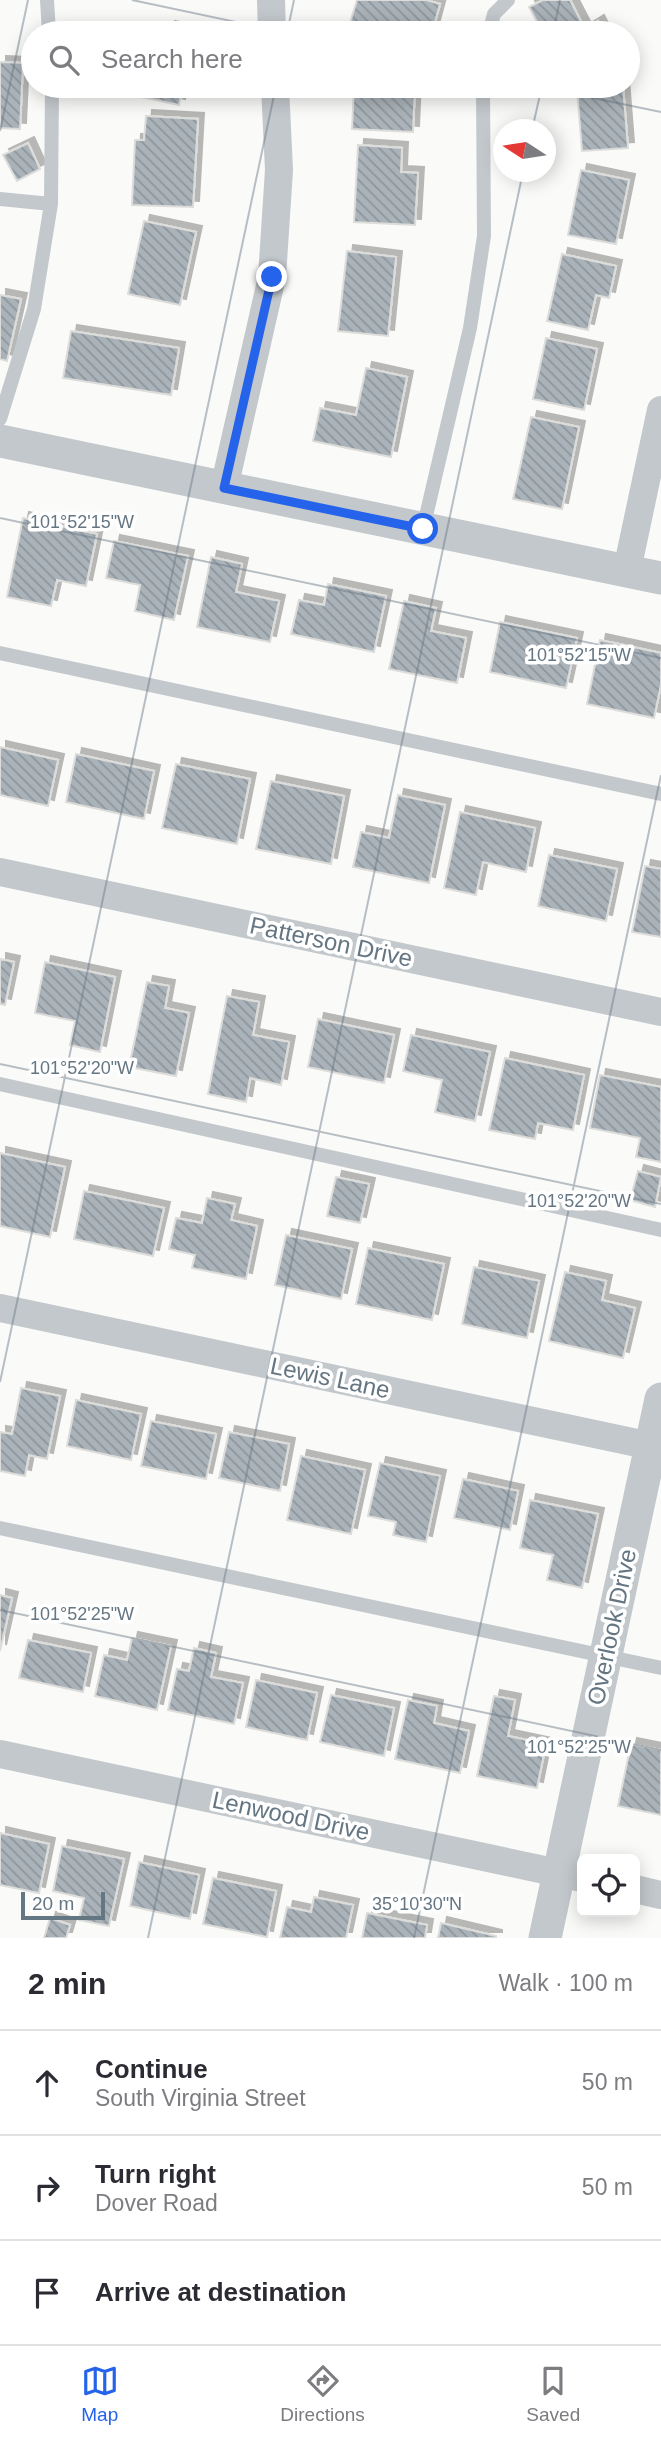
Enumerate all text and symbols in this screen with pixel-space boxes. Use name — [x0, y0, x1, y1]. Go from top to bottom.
search box — [21, 21, 640, 98]
icon: search — [45, 41, 83, 79]
text: Search here — [101, 44, 243, 74]
north arrow — [493, 119, 556, 182]
route end — [256, 261, 287, 292]
text: 101°52'15"W — [30, 512, 134, 532]
route start — [407, 513, 438, 544]
text: 101°52'15"W — [527, 645, 631, 665]
street label: Patterson Drive — [247, 911, 415, 972]
text: 101°52'20"W — [30, 1058, 134, 1078]
text: 101°52'20"W — [527, 1191, 631, 1211]
street label: Lewis Lane — [268, 1352, 392, 1403]
street label: Overlook Drive — [582, 1546, 641, 1707]
text: 101°52'25"W — [30, 1604, 134, 1624]
text: 101°52'25"W — [527, 1737, 631, 1757]
street label: Lenwood Drive — [210, 1786, 372, 1845]
map controls — [577, 1854, 640, 1917]
button: locate — [577, 1854, 640, 1917]
scale bar — [21, 1889, 105, 1921]
text: 20 m — [32, 1893, 74, 1914]
text: 35°10'30"N — [372, 1894, 462, 1914]
text: 2 min — [28, 1967, 106, 2000]
text: Walk · 100 m — [498, 1970, 633, 1996]
text: Continue — [95, 2054, 208, 2084]
icon: ahead — [28, 2064, 66, 2102]
text: 50 m — [582, 2069, 633, 2095]
text: South Virginia Street — [95, 2085, 306, 2111]
text: Turn right — [95, 2159, 216, 2189]
icon: right — [28, 2169, 66, 2207]
text: 50 m — [582, 2174, 633, 2200]
text: Dover Road — [95, 2190, 218, 2216]
icon: arrive — [28, 2274, 66, 2312]
text: Arrive at destination — [95, 2277, 346, 2307]
tab: Map — [81, 2362, 119, 2426]
tab: Directions — [280, 2362, 365, 2426]
tab: Saved — [526, 2362, 580, 2426]

